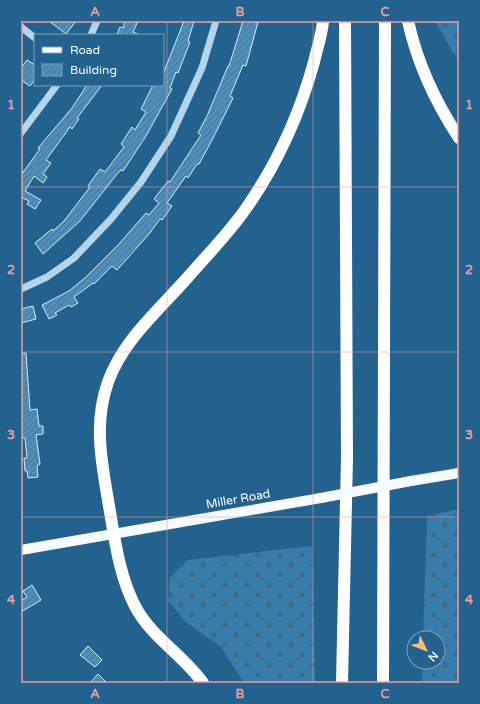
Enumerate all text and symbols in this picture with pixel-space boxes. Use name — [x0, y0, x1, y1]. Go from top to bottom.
text: A — [90, 4, 100, 20]
text: B — [235, 4, 245, 20]
text: C — [380, 4, 390, 20]
legend — [34, 34, 164, 86]
text: Road — [70, 43, 100, 57]
text: Building — [70, 63, 117, 77]
text: 1 — [7, 97, 15, 113]
text: 1 — [465, 97, 473, 113]
text: 2 — [7, 262, 15, 278]
text: 2 — [465, 262, 473, 278]
text: 3 — [7, 427, 15, 443]
text: 3 — [465, 427, 473, 443]
street label: Miller Road — [205, 486, 271, 512]
text: 4 — [7, 592, 16, 608]
text: 4 — [465, 592, 474, 608]
north arrow — [406, 630, 446, 670]
text: N — [425, 649, 441, 664]
text: A — [90, 686, 100, 702]
text: B — [235, 686, 245, 702]
text: C — [380, 686, 390, 702]

